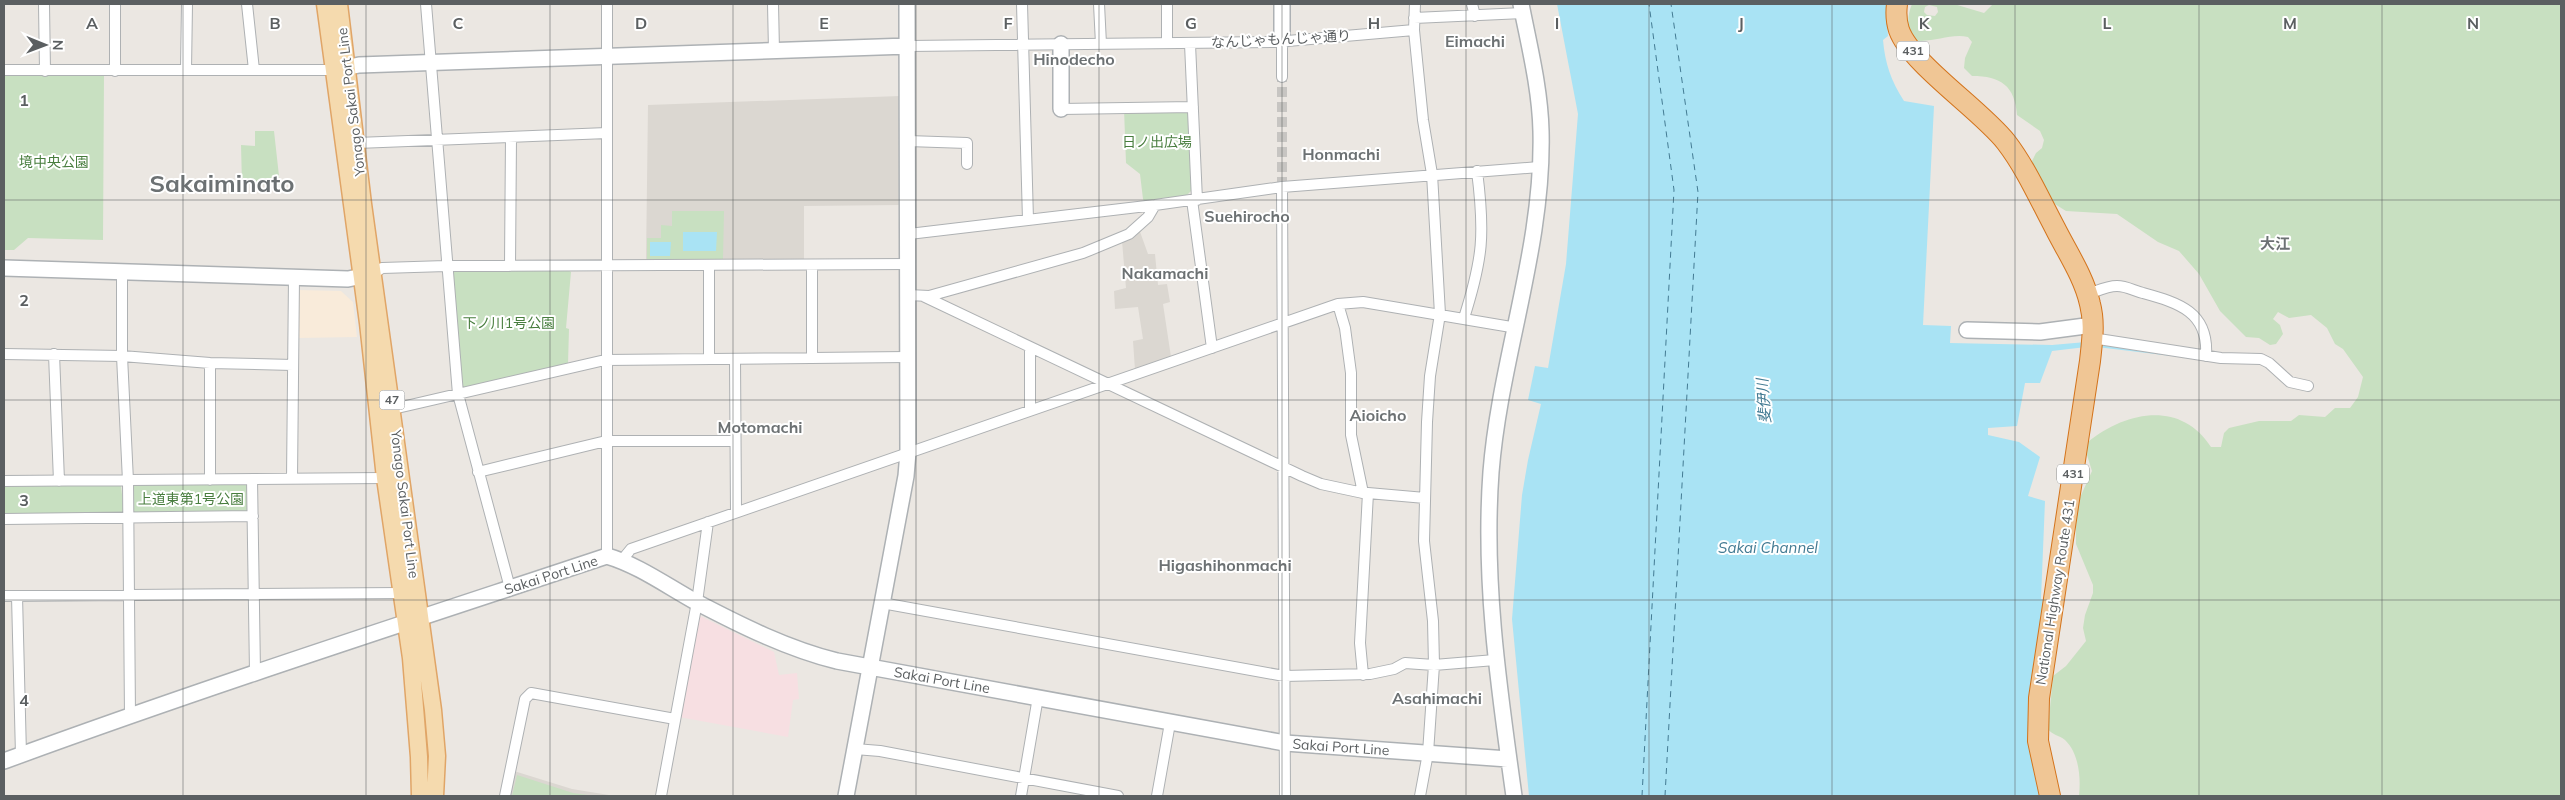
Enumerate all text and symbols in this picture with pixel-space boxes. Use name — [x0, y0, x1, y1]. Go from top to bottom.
text: A — [86, 13, 98, 33]
text: B — [269, 13, 281, 33]
text: C — [453, 13, 464, 33]
text: D — [635, 13, 647, 33]
text: E — [819, 13, 829, 33]
text: F — [1003, 13, 1013, 33]
text: G — [1185, 13, 1197, 33]
text: H — [1368, 13, 1380, 33]
text: I — [1555, 13, 1559, 33]
text: J — [1738, 13, 1744, 33]
text: K — [1919, 13, 1931, 33]
text: L — [2103, 13, 2112, 33]
text: M — [2283, 13, 2297, 33]
text: N — [2467, 13, 2479, 33]
north arrow — [20, 20, 70, 70]
street label: なんじゃもんじゃ通り — [1211, 26, 1351, 52]
street label: Yonago Sakai Port Line — [333, 27, 369, 178]
district label: Eimachi — [1445, 31, 1505, 51]
text: N — [49, 40, 67, 51]
road number: 431 — [1897, 41, 1929, 60]
district label: Hinodecho — [1033, 49, 1115, 69]
text: 1 — [19, 90, 29, 110]
park label: 日ノ出広場 — [1122, 133, 1192, 151]
district label: Honmachi — [1302, 144, 1380, 164]
park label: 境中央公園 — [19, 153, 89, 171]
district label: Sakaiminato — [149, 168, 295, 198]
district label: Suehirocho — [1204, 206, 1290, 226]
district label: 大江 — [2260, 234, 2290, 253]
district label: Nakamachi — [1122, 263, 1208, 283]
text: 2 — [19, 290, 29, 310]
park label: 下ノ川1号公園 — [463, 314, 555, 332]
water label: 斐伊川 — [1752, 376, 1775, 424]
road number: 47 — [380, 390, 404, 410]
district label: Aioicho — [1349, 405, 1407, 425]
district label: Motomachi — [718, 417, 802, 437]
street label: Yonago Sakai Port Line — [387, 428, 423, 579]
road number: 431 — [2057, 464, 2089, 484]
text: 3 — [19, 490, 29, 510]
park label: 上道東第1号公園 — [138, 490, 244, 508]
street label: National Highway Route 431 — [2031, 498, 2079, 686]
water label: Sakai Channel — [1718, 538, 1818, 557]
street label: Sakai Port Line — [502, 551, 600, 599]
district label: Higashihonmachi — [1158, 555, 1292, 575]
street label: Sakai Port Line — [893, 663, 991, 697]
district label: Asahimachi — [1392, 688, 1482, 708]
text: 4 — [19, 690, 29, 710]
street label: Sakai Port Line — [1292, 735, 1390, 759]

